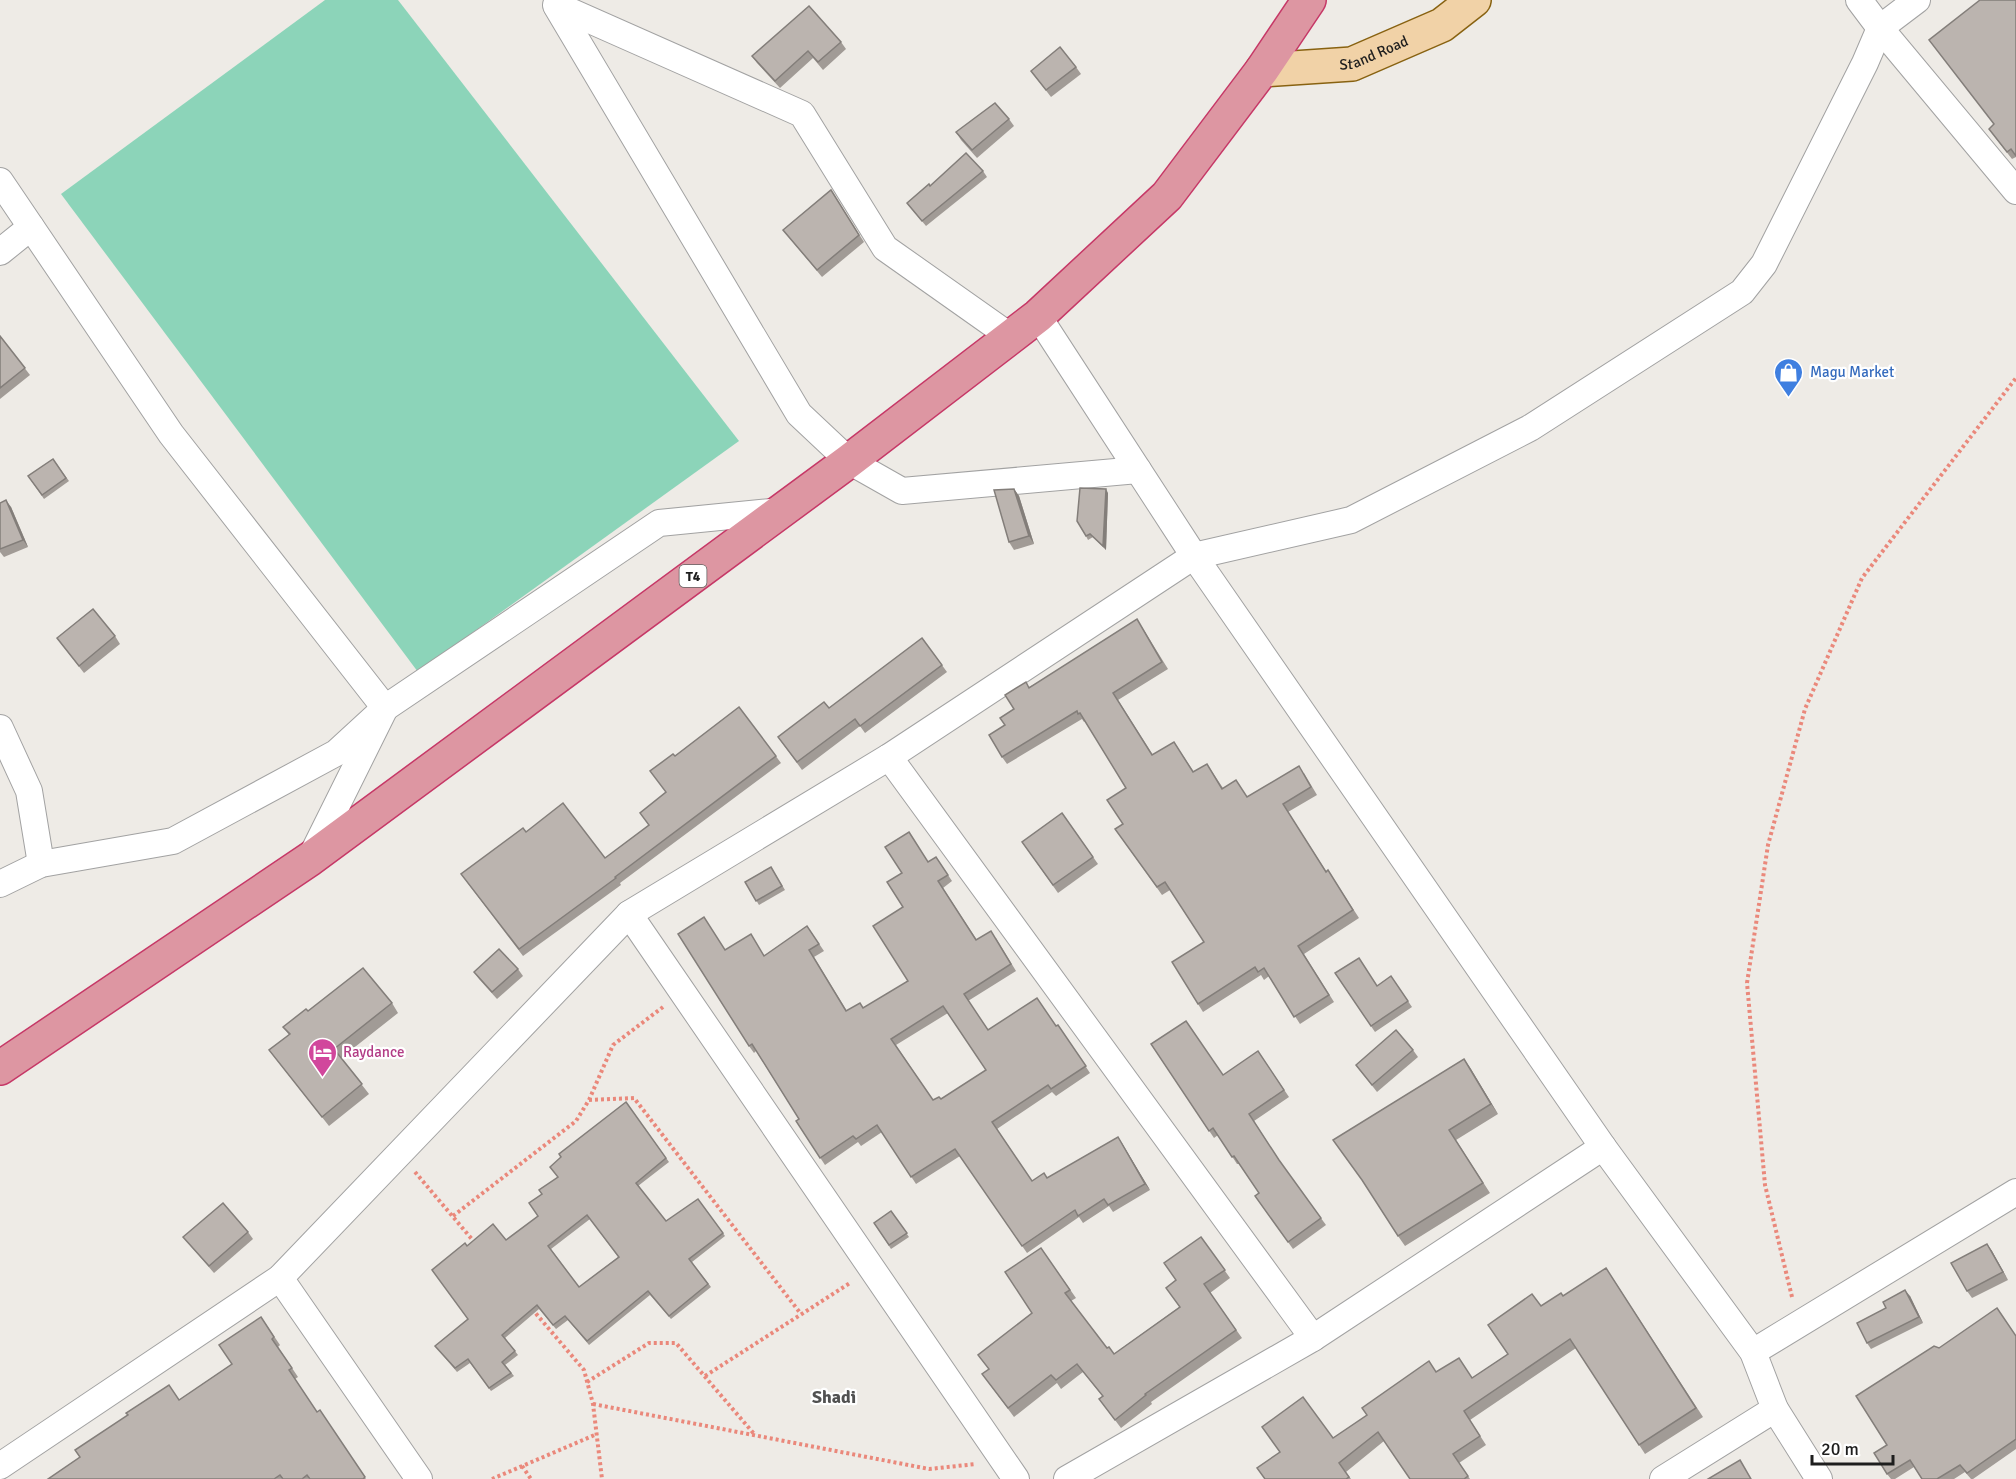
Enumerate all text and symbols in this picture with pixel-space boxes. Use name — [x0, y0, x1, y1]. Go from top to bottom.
street label: Stand Road — [1339, 32, 1411, 74]
shop icon: Magu Market — [1773, 356, 1805, 398]
place label: Magu Market — [1810, 363, 1894, 381]
road number: T4 — [680, 565, 706, 587]
hotel icon: Raydance — [306, 1036, 338, 1078]
place label: Raydance — [343, 1043, 404, 1061]
district label: Shadi — [812, 1386, 856, 1408]
scale bar — [1812, 1428, 1893, 1466]
text: 20 m — [1821, 1438, 1859, 1460]

